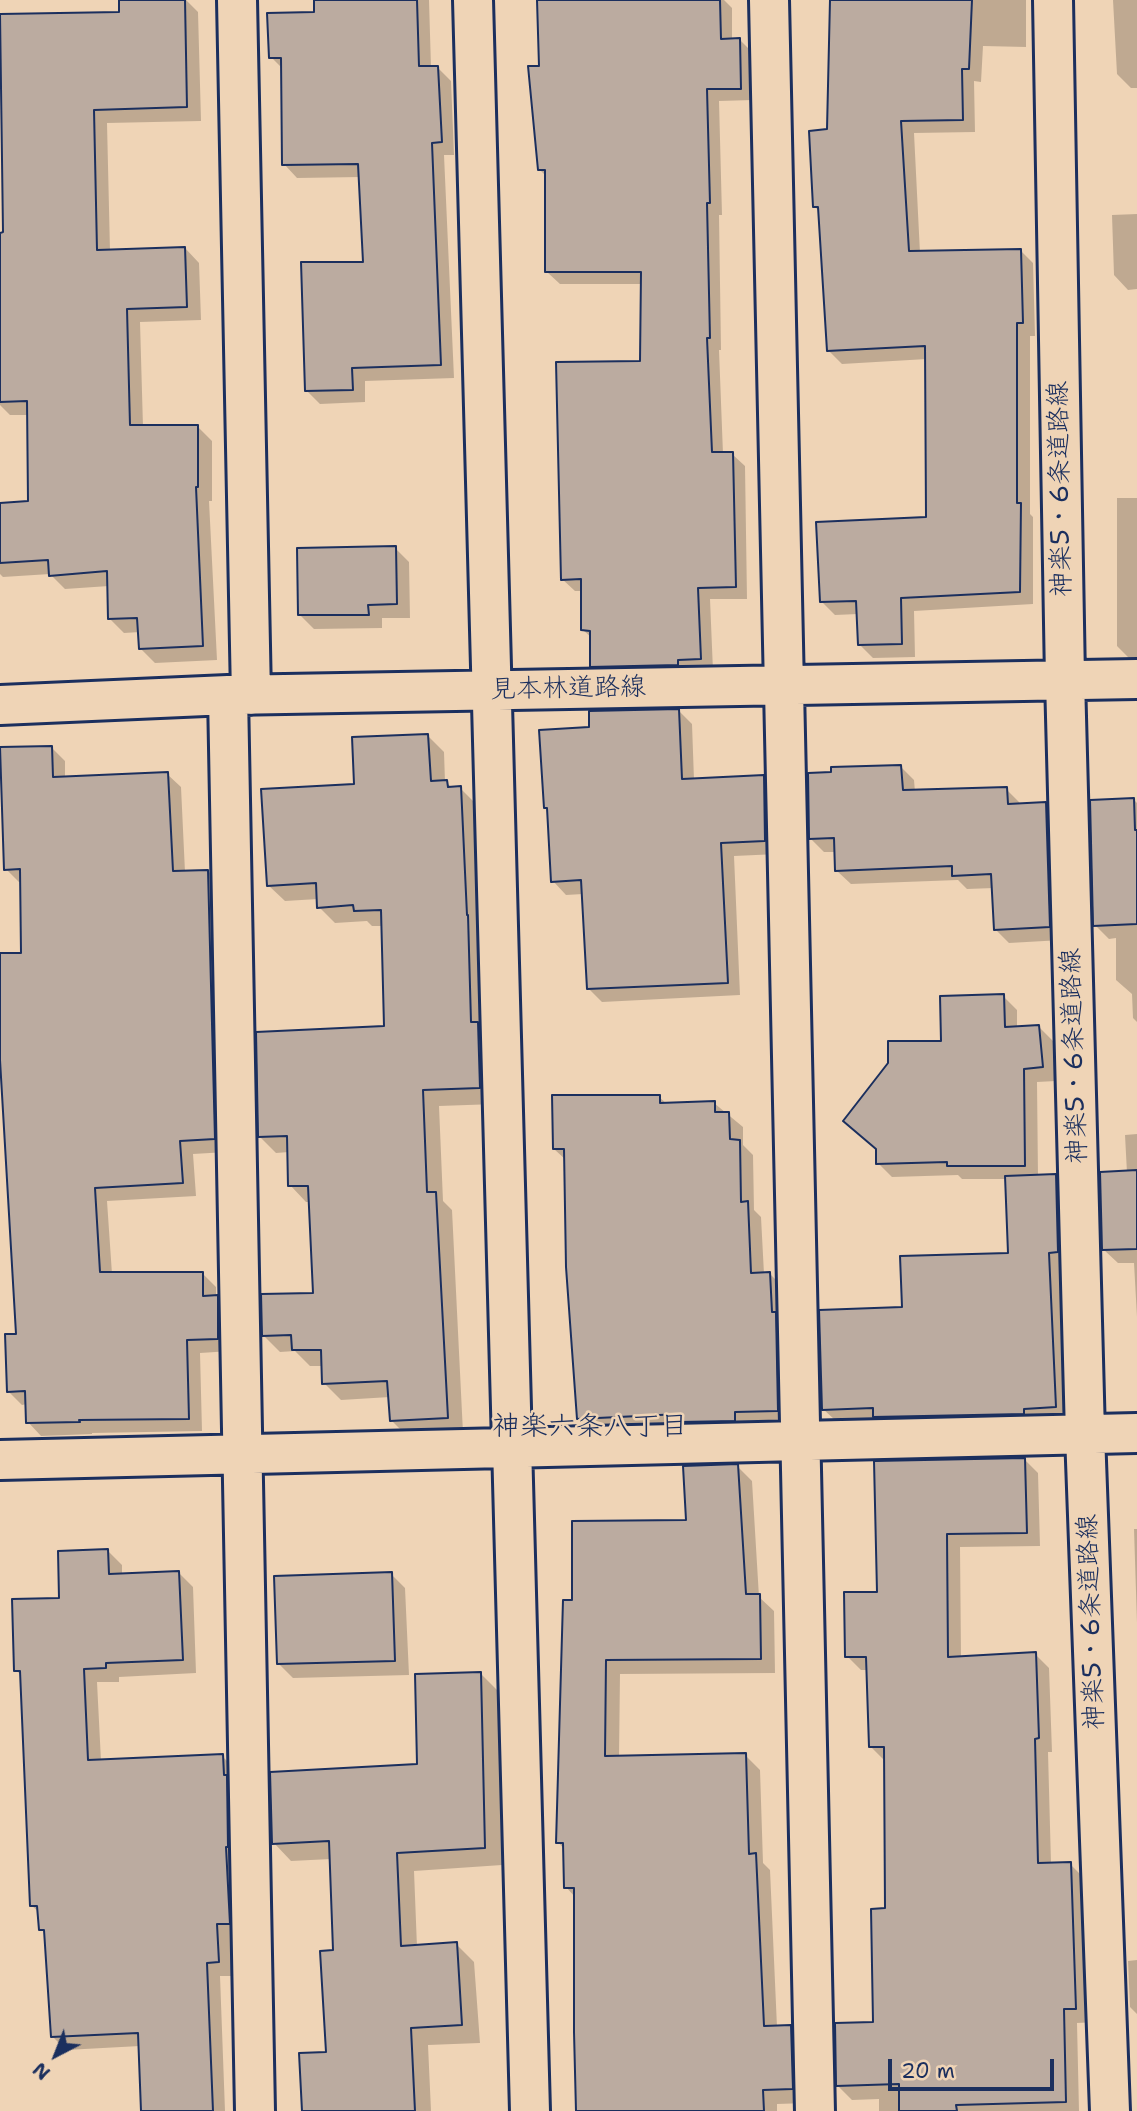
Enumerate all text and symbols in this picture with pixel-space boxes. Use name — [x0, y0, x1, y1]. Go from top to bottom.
street label: 神楽5・6条道路線 — [1044, 381, 1078, 597]
street label: 見本林道路線 — [490, 672, 646, 706]
street label: 神楽5・6条道路線 — [1056, 947, 1094, 1165]
district label: 神楽六条八丁目 — [492, 1411, 688, 1445]
street label: 神楽5・6条道路線 — [1073, 1513, 1111, 1731]
north arrow — [21, 2020, 91, 2090]
scale bar — [892, 2044, 1058, 2088]
text: N — [28, 2057, 56, 2085]
text: 20 m — [901, 2057, 955, 2085]

